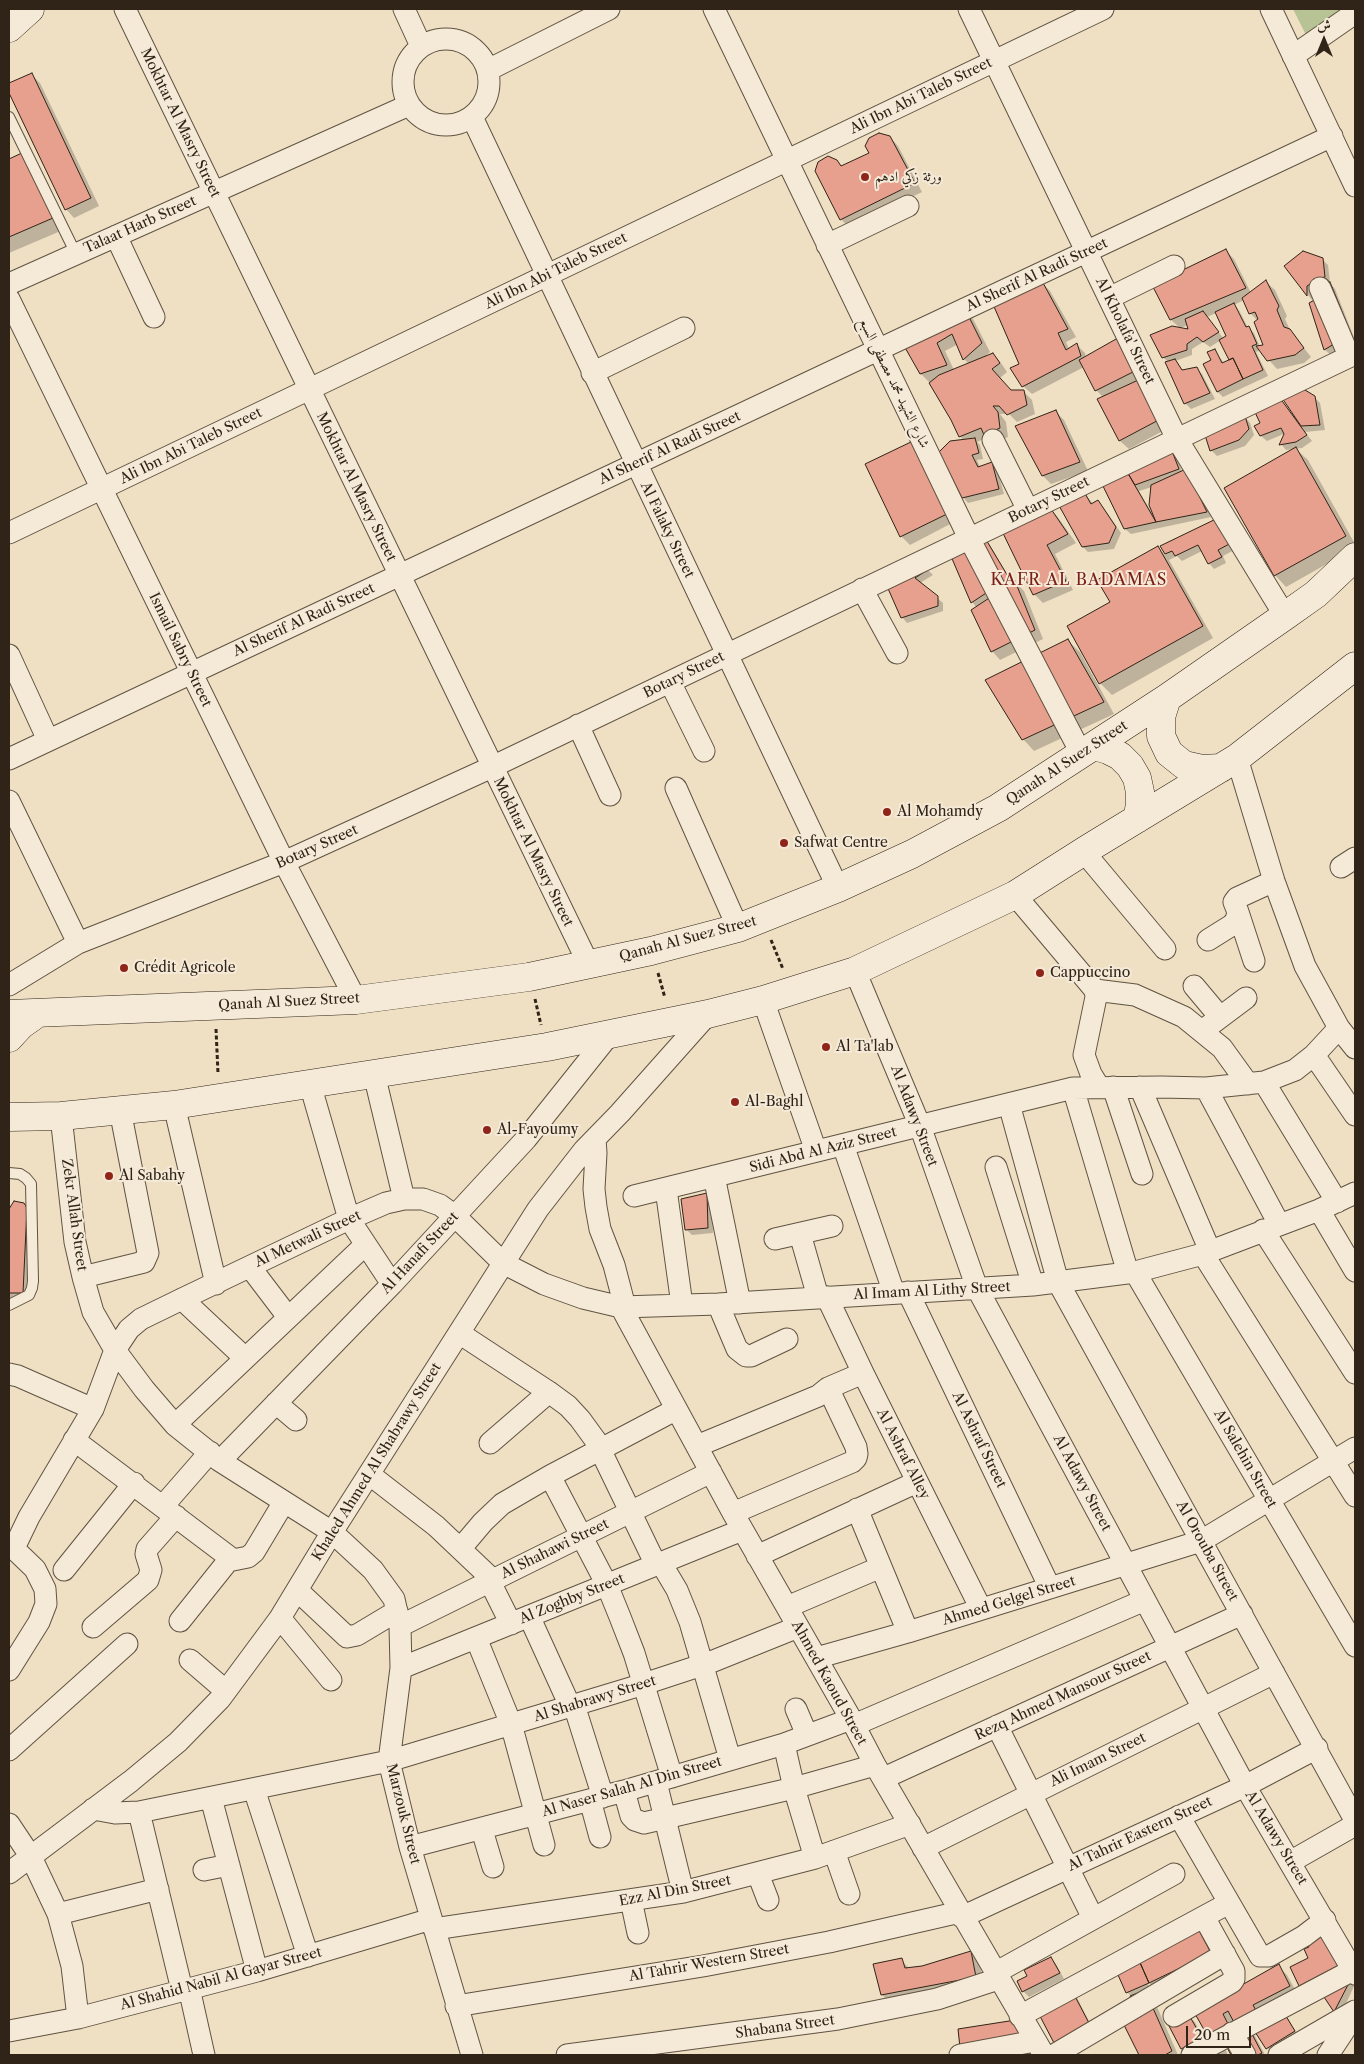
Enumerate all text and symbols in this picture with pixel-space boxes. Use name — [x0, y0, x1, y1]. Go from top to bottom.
north arrow — [1299, 15, 1349, 65]
text: ش — [1317, 16, 1331, 34]
street label: Mokhtar Al Masry Street — [136, 46, 224, 200]
street label: Ali Ibn Abi Taleb Street — [847, 54, 995, 138]
place label: ورثة زكي ادهم — [875, 169, 942, 185]
marker: ورثة زكي ادهم — [859, 171, 871, 183]
street label: Talaat Harb Street — [81, 193, 199, 257]
street label: Ali Ibn Abi Taleb Street — [482, 229, 630, 313]
street label: Al Sherif Al Radi Street — [964, 235, 1110, 315]
street label: Al Kholafa' Street — [1092, 275, 1158, 387]
street label: شارع الشهيد محمد مصطفى السبع — [855, 315, 933, 451]
street label: Ali Ibn Abi Taleb Street — [117, 404, 265, 488]
street label: Al Sherif Al Radi Street — [597, 408, 743, 488]
street label: Mokhtar Al Masry Street — [312, 410, 400, 564]
street label: Botary Street — [1006, 473, 1092, 527]
street label: Al Falaky Street — [636, 479, 698, 581]
district label: KAFR AL BADAMAS — [989, 570, 1169, 590]
street label: Al Sherif Al Radi Street — [231, 580, 377, 660]
street label: Ismail Sabry Street — [145, 590, 215, 710]
street label: Botary Street — [641, 648, 727, 702]
street label: Qanah Al Suez Street — [1003, 717, 1131, 809]
street label: Mokhtar Al Masry Street — [489, 775, 577, 929]
place label: Al Mohamdy — [897, 804, 983, 820]
marker: Al Mohamdy — [881, 806, 893, 818]
street label: Botary Street — [273, 821, 361, 873]
place label: Safwat Centre — [794, 835, 888, 851]
marker: Safwat Centre — [778, 837, 790, 849]
street label: Qanah Al Suez Street — [618, 913, 758, 965]
place label: Crédit Agricole — [134, 960, 236, 976]
marker: Crédit Agricole — [118, 962, 130, 974]
place label: Cappuccino — [1050, 965, 1130, 981]
marker: Cappuccino — [1034, 967, 1046, 979]
street label: Qanah Al Suez Street — [218, 990, 360, 1014]
place label: Al Ta'lab — [836, 1039, 894, 1055]
marker: Al Ta'lab — [820, 1041, 832, 1053]
street label: Al Adawy Street — [887, 1063, 941, 1169]
place label: Al-Baghl — [745, 1094, 803, 1110]
marker: Al-Baghl — [729, 1096, 741, 1108]
place label: Al-Fayoumy — [497, 1122, 579, 1138]
marker: Al-Fayoumy — [481, 1124, 493, 1136]
street label: Sidi Abd Al Aziz Street — [748, 1124, 898, 1176]
street label: Zekr Allah Street — [58, 1158, 90, 1272]
place label: Al Sabahy — [119, 1168, 185, 1184]
marker: Al Sabahy — [103, 1170, 115, 1182]
street label: Al Metwali Street — [252, 1207, 364, 1271]
street label: Al Hanafi Street — [378, 1209, 462, 1297]
street label: Al Imam Al Lithy Street — [853, 1279, 1011, 1303]
street label: Khaled Ahmed Al Shabrawy Street — [309, 1360, 445, 1564]
street label: Al Ashraf Street — [948, 1389, 1010, 1491]
street label: Al Ashraf Alley — [873, 1406, 933, 1502]
street label: Al Salehin Street — [1210, 1407, 1280, 1511]
street label: Al Adawy Street — [1050, 1432, 1114, 1534]
street label: Al Orouba Street — [1172, 1498, 1242, 1604]
street label: Al Shahawi Street — [498, 1516, 612, 1582]
street label: Al Zoghby Street — [517, 1570, 627, 1628]
street label: Ahmed Gelgel Street — [940, 1573, 1078, 1629]
street label: Ahmed Kaoud Street — [788, 1618, 870, 1748]
street label: Rezq Ahmed Mansour Street — [972, 1648, 1154, 1744]
street label: Al Shabrawy Street — [532, 1672, 658, 1726]
street label: Ali Imam Street — [1047, 1730, 1149, 1790]
street label: Al Naser Salah Al Din Street — [540, 1753, 724, 1821]
street label: Marzouk Street — [382, 1762, 424, 1866]
street label: Al Adawy Street — [1241, 1788, 1311, 1888]
street label: Al Tahrir Eastern Street — [1065, 1793, 1215, 1875]
street label: Ezz Al Din Street — [618, 1872, 732, 1910]
street label: Al Tahrir Western Street — [628, 1941, 790, 1985]
street label: Al Shahid Nabil Al Gayar Street — [118, 1944, 324, 2014]
street label: Shabana Street — [734, 2012, 836, 2042]
scale bar — [1189, 2016, 1254, 2048]
text: 20 m — [1194, 2025, 1230, 2044]

